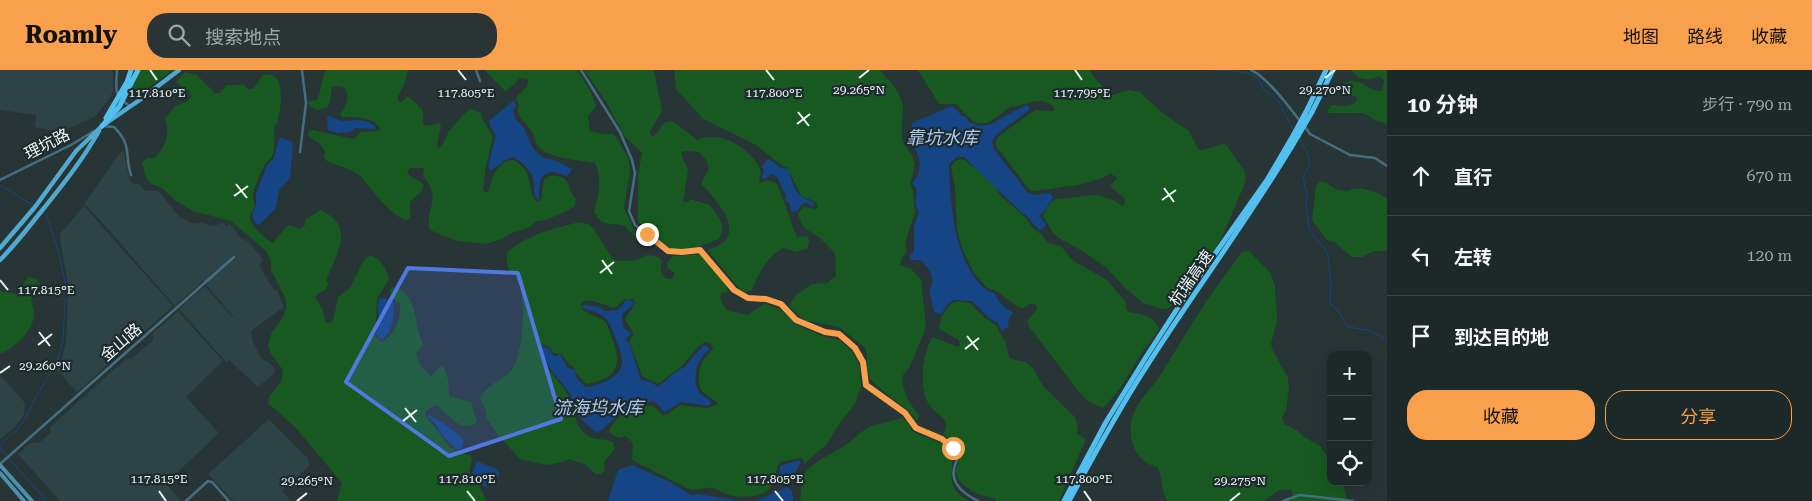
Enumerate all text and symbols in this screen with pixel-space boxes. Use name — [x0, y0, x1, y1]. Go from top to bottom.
search box — [147, 13, 497, 58]
text: Roamly — [25, 21, 117, 49]
icon: search — [165, 21, 193, 49]
text: 搜索地点 — [205, 26, 281, 49]
text: 地图 — [1623, 26, 1659, 47]
text: 路线 — [1687, 26, 1723, 47]
text: 收藏 — [1751, 26, 1787, 47]
text: 29.265°N — [833, 83, 885, 97]
text: 29.270°N — [1299, 83, 1351, 97]
text: 117.810°E — [129, 86, 185, 100]
text: 117.805°E — [438, 86, 494, 100]
text: 117.800°E — [746, 86, 802, 100]
text: 117.795°E — [1054, 86, 1110, 100]
text: 10 分钟 — [1407, 93, 1478, 117]
text: 步行 · 790 m — [1702, 95, 1792, 114]
street label: 理坑路 — [21, 125, 73, 163]
water label: 靠坑水库 — [906, 127, 981, 148]
icon: ahead — [1407, 162, 1435, 190]
text: 直行 — [1454, 166, 1492, 189]
text: 670 m — [1746, 166, 1792, 185]
route end — [636, 223, 659, 246]
icon: left — [1407, 242, 1435, 270]
street label: 杭瑞高速 — [1165, 246, 1217, 310]
text: 左转 — [1454, 246, 1492, 269]
text: 120 m — [1746, 246, 1792, 265]
text: 117.815°E — [18, 283, 74, 297]
street label: 金山路 — [97, 319, 145, 365]
icon: arrive — [1407, 322, 1435, 350]
text: 到达目的地 — [1454, 326, 1549, 349]
map controls — [1327, 351, 1372, 486]
button: + — [1327, 351, 1372, 396]
text: 29.260°N — [19, 359, 71, 373]
button: 收藏 — [1407, 390, 1595, 440]
button: 分享 — [1605, 390, 1792, 440]
button: − — [1327, 396, 1372, 441]
water label: 流海坞水库 — [553, 397, 646, 418]
route start — [942, 437, 965, 460]
button: locate — [1327, 441, 1372, 486]
text: 117.815°E — [131, 472, 187, 486]
text: 117.810°E — [439, 472, 495, 486]
text: 117.805°E — [747, 472, 803, 486]
text: 117.800°E — [1056, 472, 1112, 486]
text: 29.265°N — [281, 474, 333, 488]
text: 29.275°N — [1214, 474, 1266, 488]

